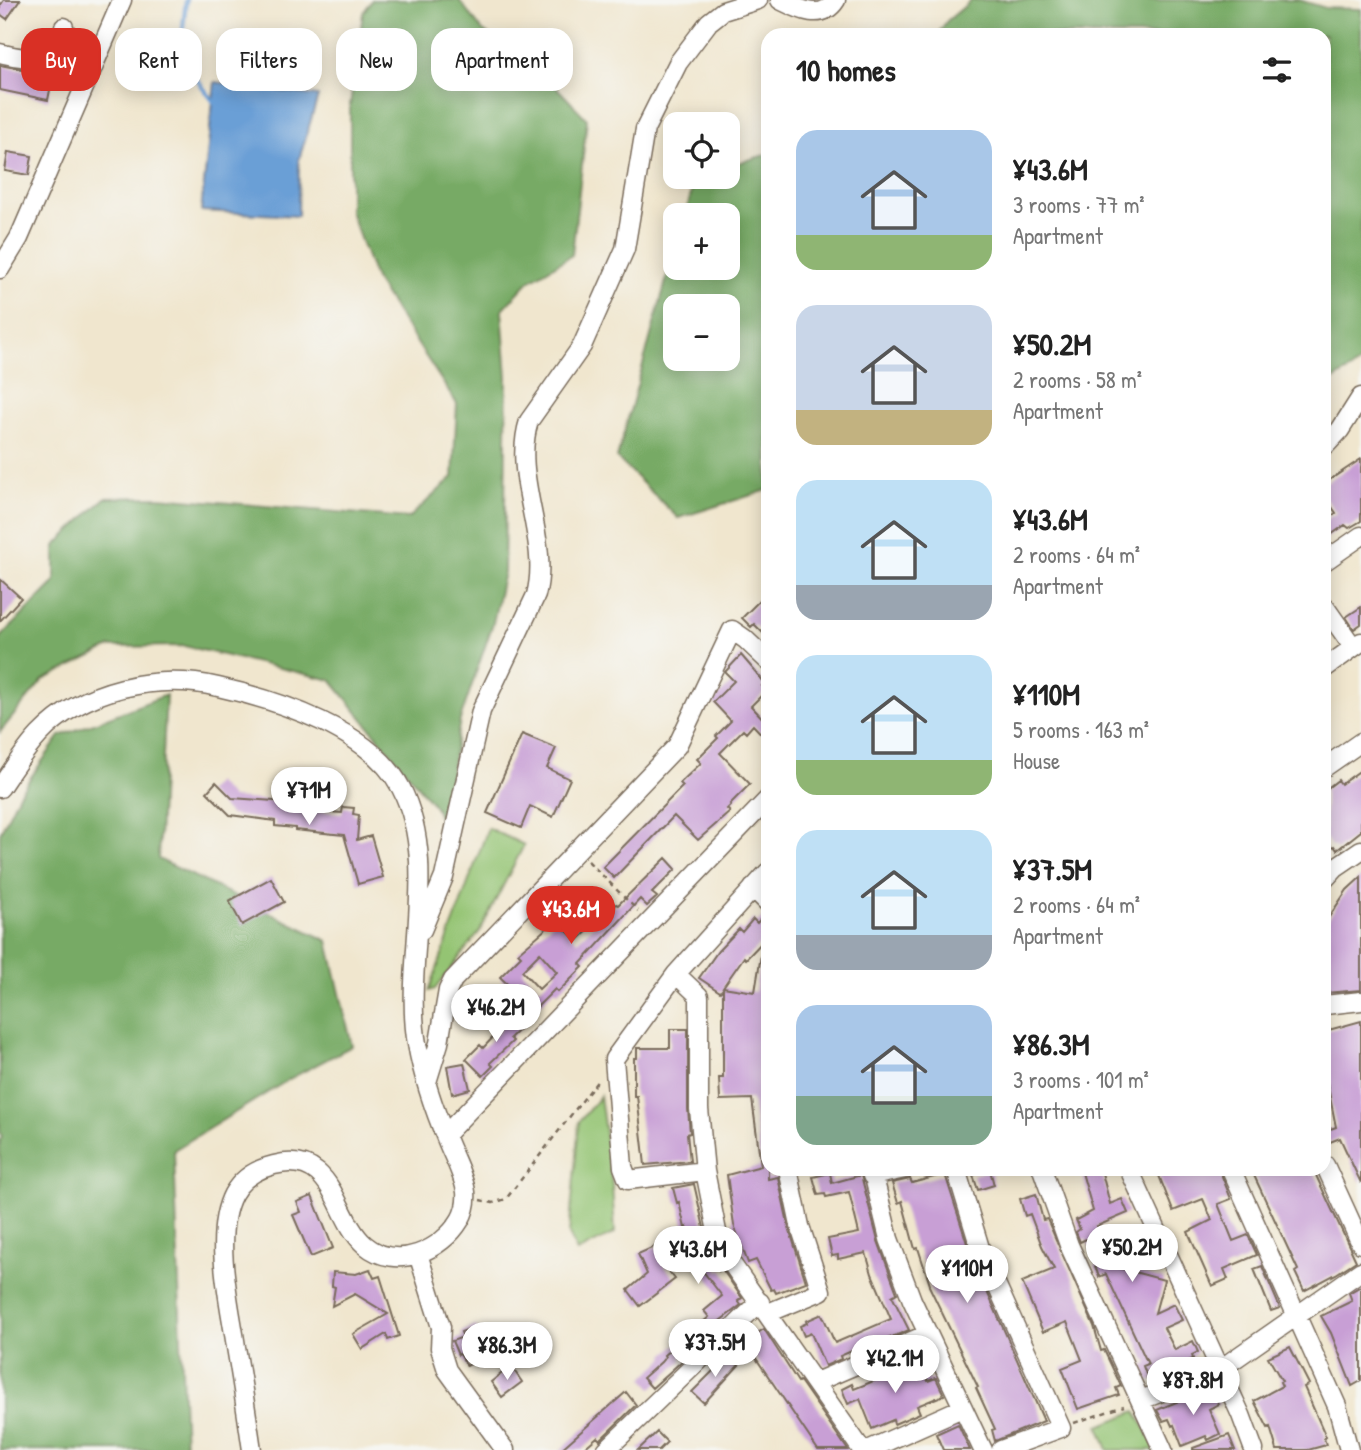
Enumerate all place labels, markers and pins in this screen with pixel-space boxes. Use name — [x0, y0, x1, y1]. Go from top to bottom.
pin: ¥71M — [268, 768, 350, 827]
pin: ¥43.6M — [514, 886, 628, 946]
pin: ¥46.2M — [439, 984, 553, 1044]
pin: ¥50.2M — [1075, 1224, 1189, 1284]
pin: ¥43.6M — [641, 1226, 755, 1286]
pin: ¥110M — [918, 1246, 1016, 1305]
pin: ¥37.5M — [658, 1320, 772, 1379]
pin: ¥86.3M — [450, 1322, 564, 1382]
pin: ¥42.1M — [838, 1336, 952, 1395]
pin: ¥87.8M — [1136, 1358, 1250, 1417]

